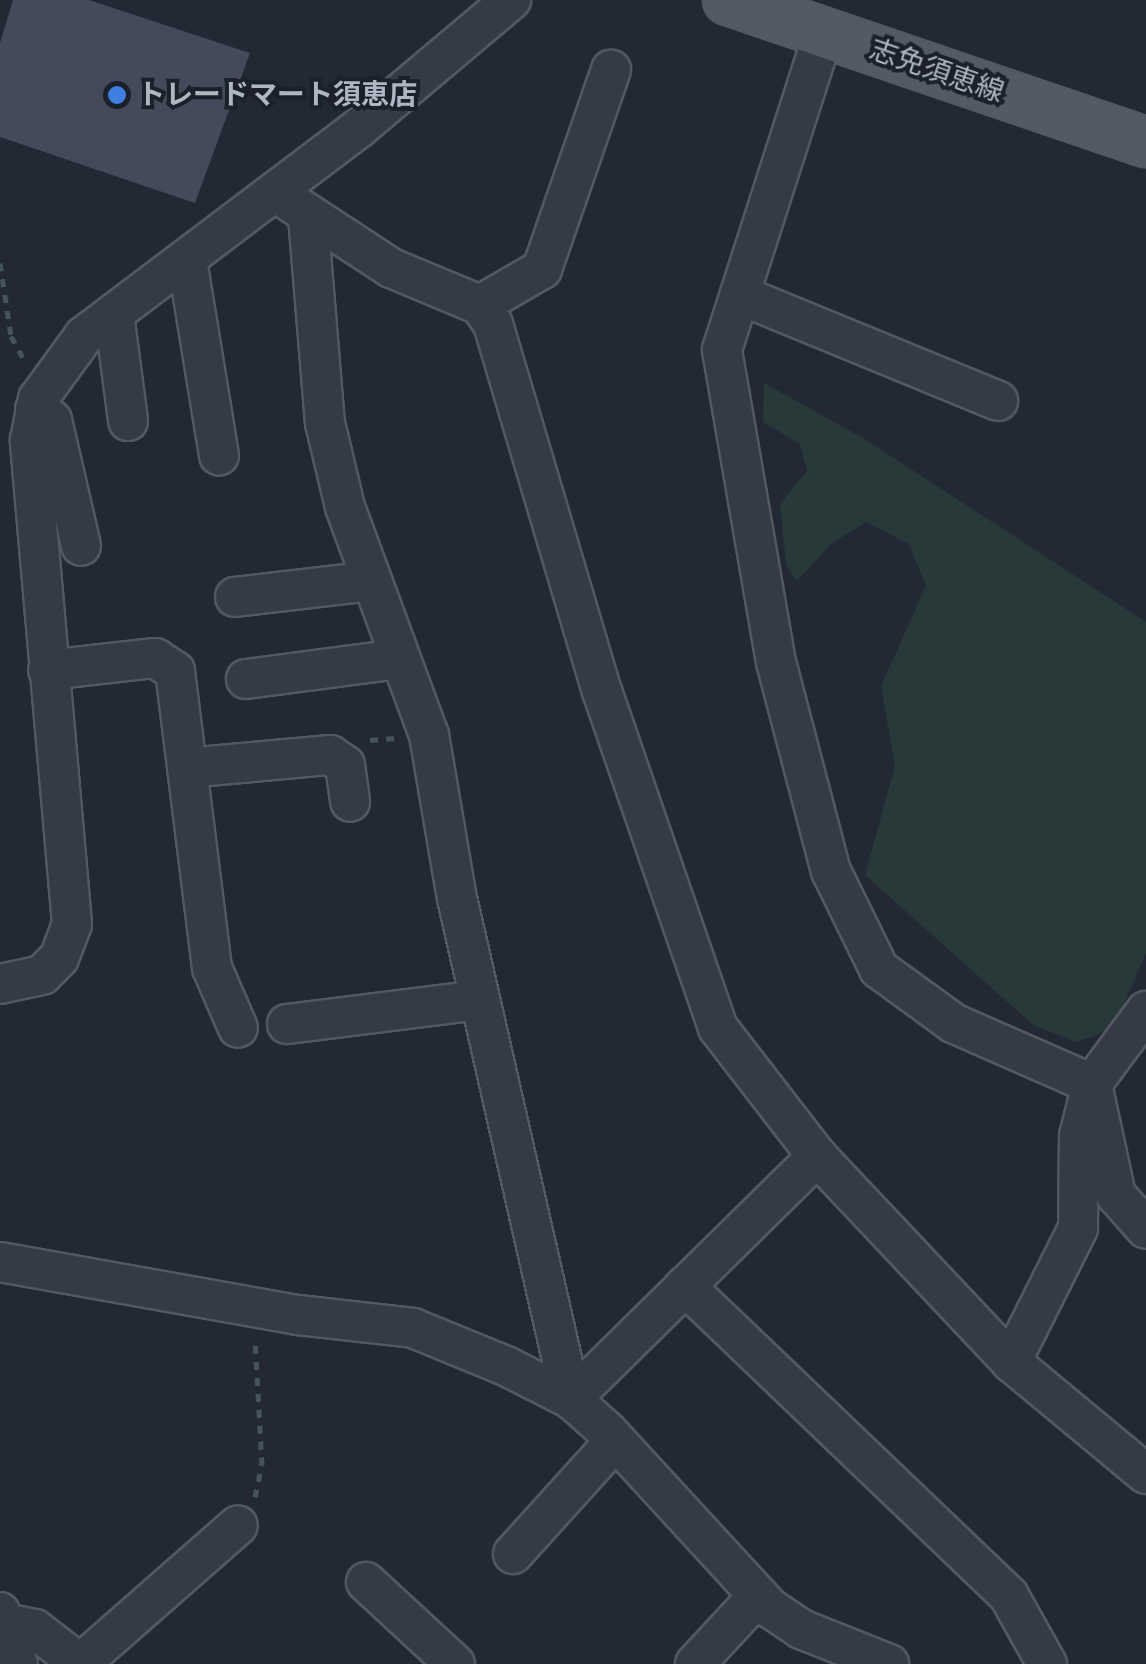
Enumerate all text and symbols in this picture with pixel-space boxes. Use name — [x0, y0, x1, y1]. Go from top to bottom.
street label: 志免須恵線 — [865, 32, 1009, 110]
place label: トレードマート須恵店 — [137, 78, 417, 112]
marker: トレードマート須恵店 — [106, 84, 128, 106]

